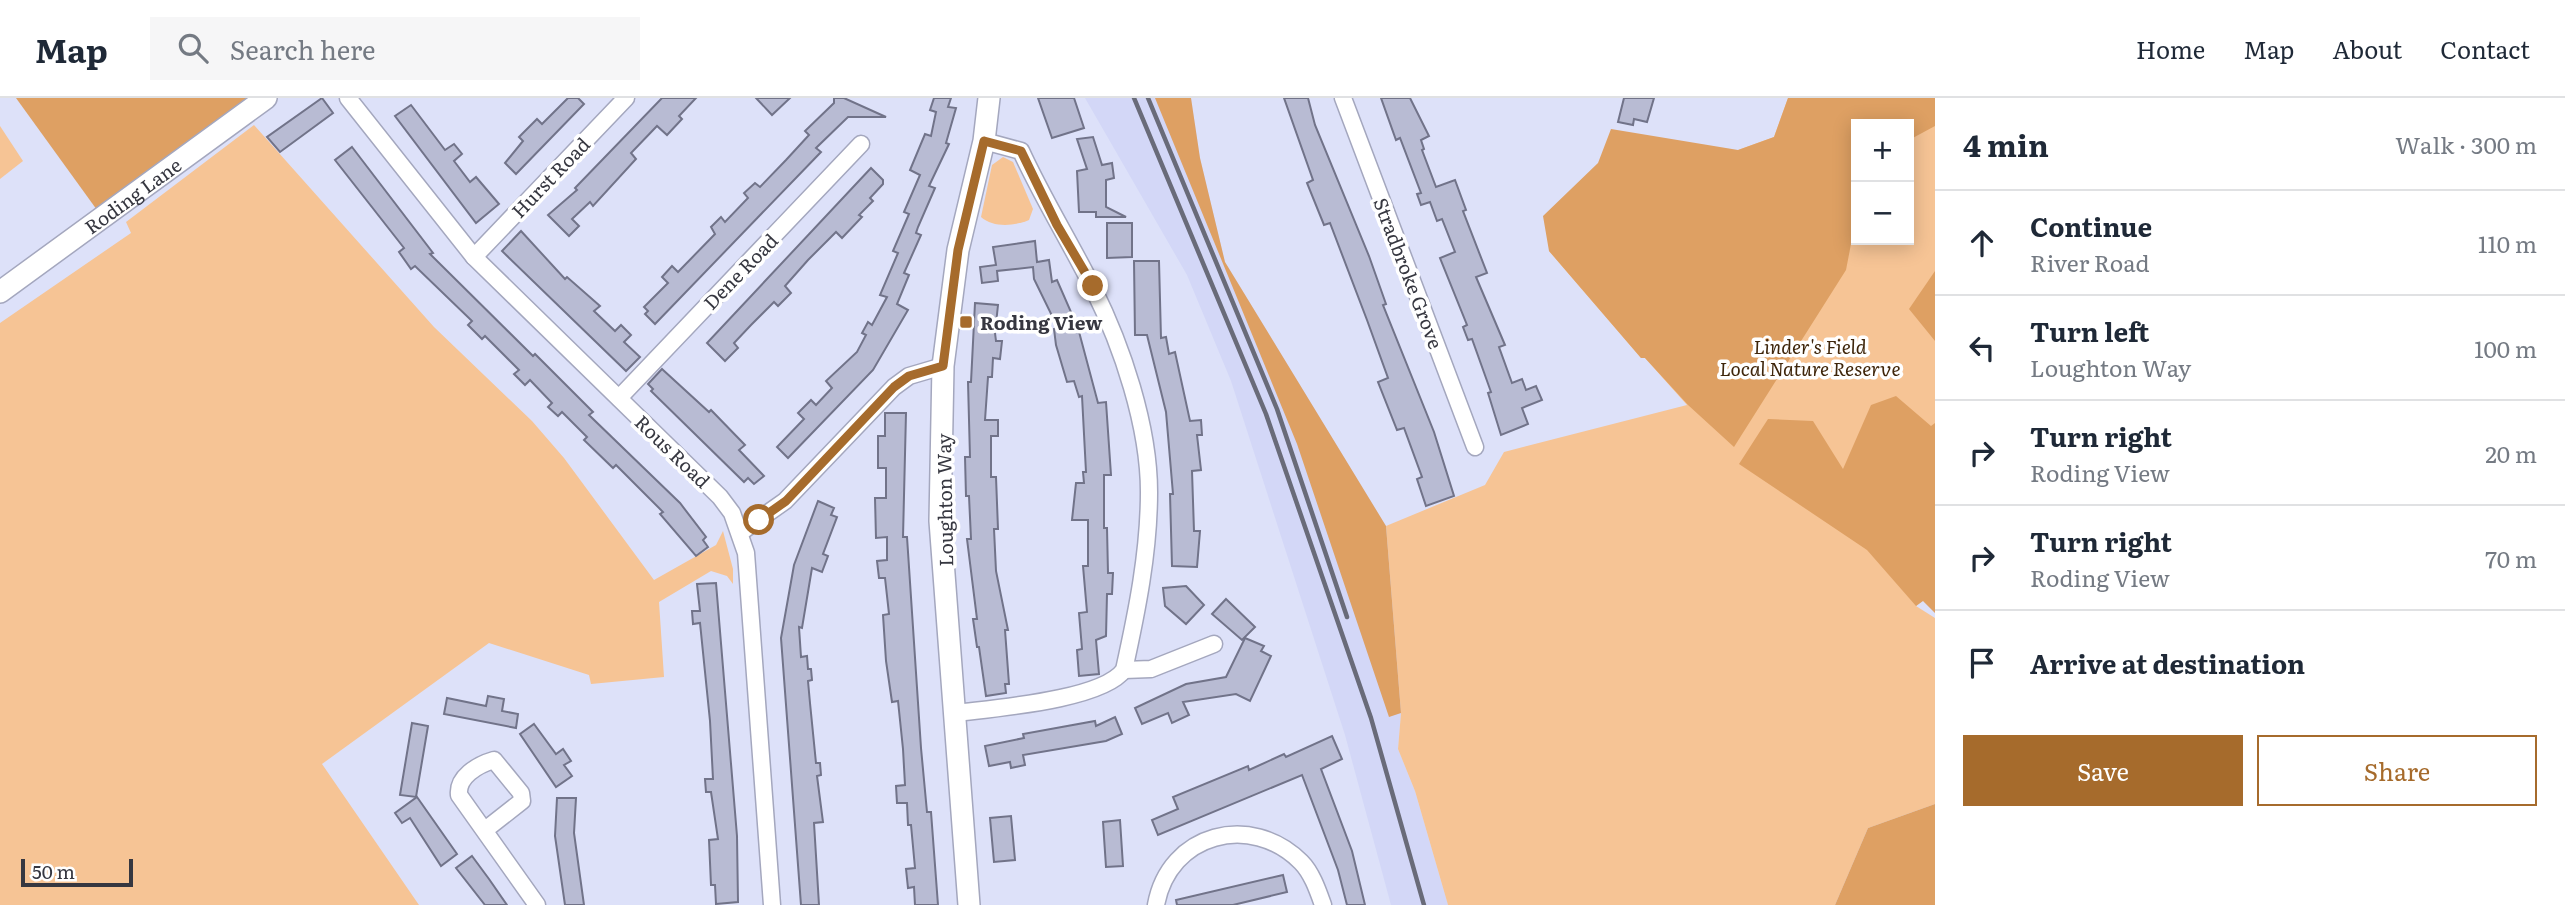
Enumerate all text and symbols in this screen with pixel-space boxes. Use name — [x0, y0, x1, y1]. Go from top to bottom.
search box — [150, 17, 640, 80]
text: Map — [35, 24, 108, 73]
icon: search — [174, 29, 212, 67]
text: Search here — [230, 29, 376, 68]
text: Home — [2136, 31, 2205, 66]
text: Map — [2243, 31, 2294, 66]
text: About — [2332, 31, 2402, 66]
text: Contact — [2440, 31, 2530, 66]
map controls — [1851, 119, 1914, 245]
button: + — [1851, 119, 1914, 182]
text: 4 min — [1963, 122, 2049, 166]
text: Walk · 300 m — [2395, 127, 2537, 161]
street label: Hurst Road — [504, 130, 596, 224]
street label: Roding Lane — [78, 150, 187, 240]
button: − — [1851, 182, 1914, 245]
street label: Stradbroke Grove — [1367, 193, 1451, 353]
text: Continue — [2030, 206, 2152, 245]
icon: ahead — [1963, 224, 2001, 262]
street label: Dene Road — [696, 226, 784, 315]
text: 110 m — [2478, 226, 2537, 260]
text: River Road — [2030, 245, 2150, 279]
route end — [1077, 270, 1108, 301]
place label: Roding View — [980, 308, 1102, 336]
text: Turn left — [2030, 311, 2149, 350]
marker: Roding View — [958, 314, 974, 330]
icon: left — [1963, 329, 2001, 367]
text: 100 m — [2474, 331, 2537, 365]
park label: Linder's Field Local Nature Reserve — [1719, 332, 1901, 382]
text: Loughton Way — [2030, 350, 2191, 384]
street label: Rous Road — [629, 408, 717, 494]
text: Turn right — [2030, 416, 2172, 455]
street label: Loughton Way — [929, 433, 959, 567]
icon: right — [1963, 434, 2001, 472]
text: 20 m — [2485, 436, 2537, 470]
text: Roding View — [2030, 455, 2170, 489]
route start — [743, 504, 774, 535]
text: Turn right — [2030, 521, 2172, 560]
icon: right — [1963, 539, 2001, 577]
text: 70 m — [2485, 541, 2537, 575]
text: Roding View — [2030, 560, 2170, 594]
text: Arrive at destination — [2030, 643, 2305, 682]
icon: arrive — [1963, 644, 2001, 682]
button: Save — [1963, 735, 2243, 806]
button: Share — [2257, 735, 2537, 806]
scale bar — [21, 856, 133, 888]
text: 50 m — [32, 857, 75, 885]

